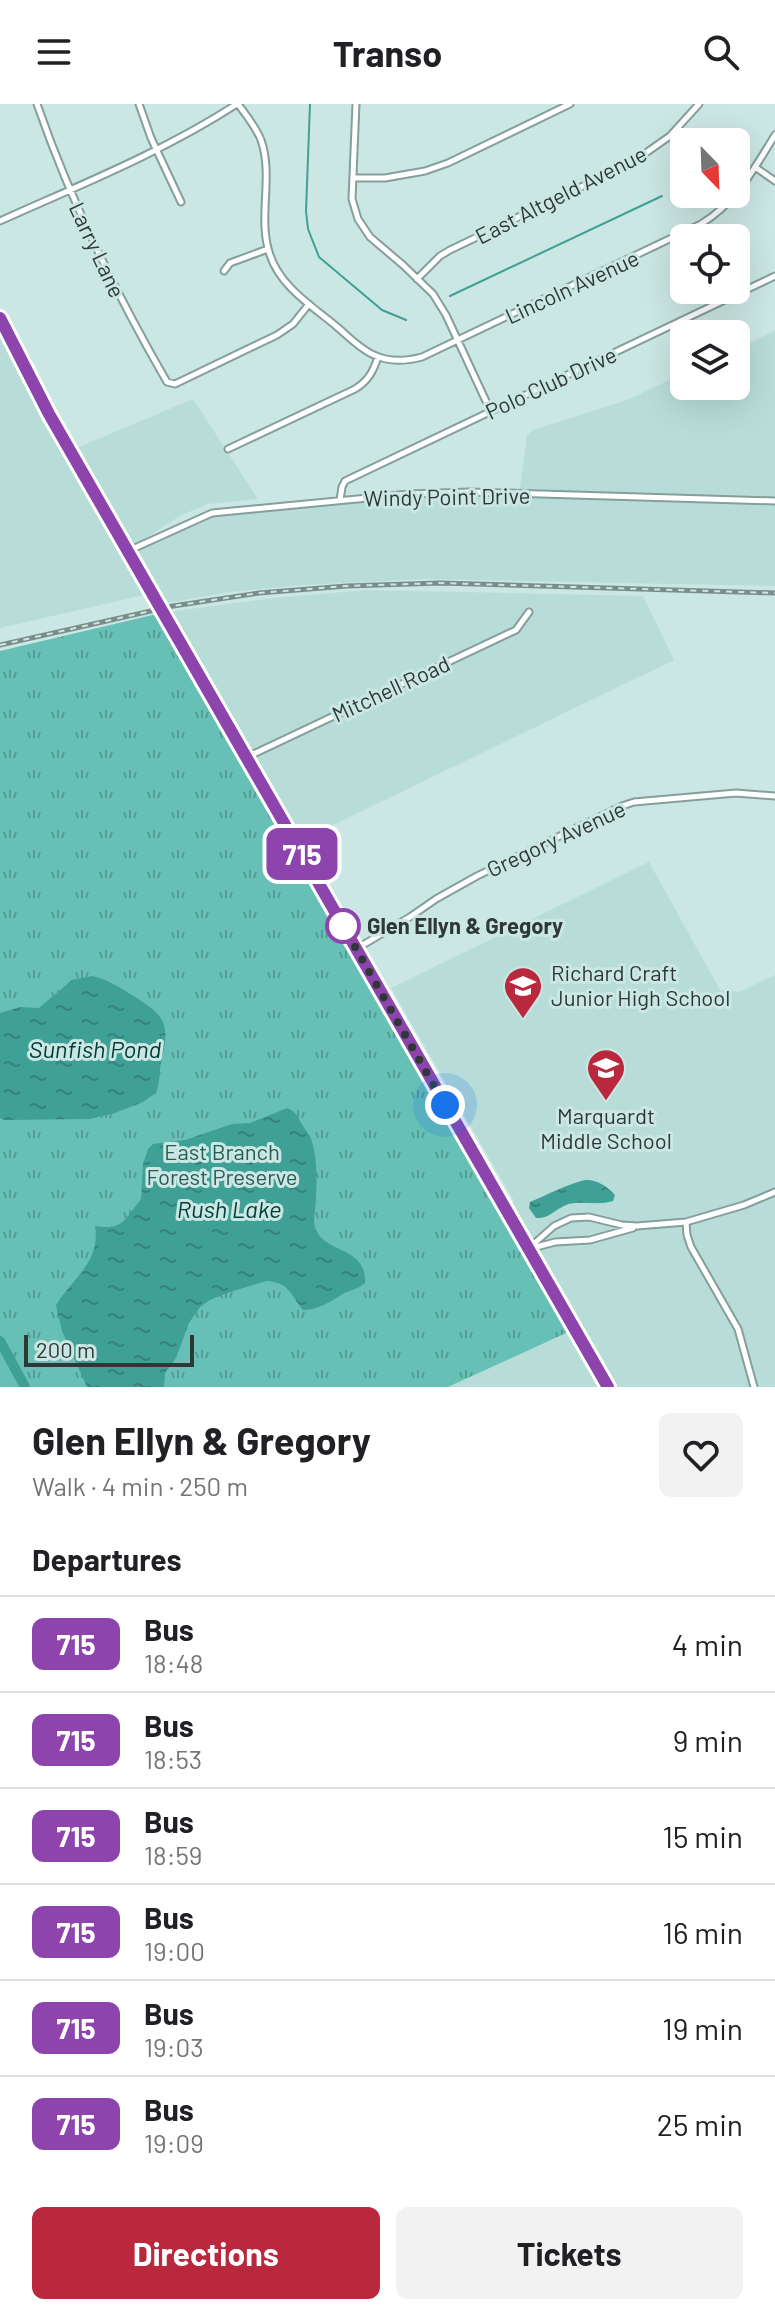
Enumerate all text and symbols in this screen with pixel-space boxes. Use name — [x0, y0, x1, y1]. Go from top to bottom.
icon: menu — [32, 30, 76, 74]
icon: search — [699, 30, 743, 74]
text: Transo — [333, 31, 442, 74]
north arrow — [670, 128, 750, 208]
map controls — [670, 128, 750, 400]
street label: East Altgeld Avenue — [471, 140, 651, 249]
street label: Larry Lane — [65, 198, 131, 301]
button: locate — [670, 224, 750, 304]
street label: Lincoln Avenue — [501, 244, 643, 328]
button: layers — [670, 320, 750, 400]
street label: Polo Club Drive — [481, 340, 620, 424]
street label: Windy Point Drive — [363, 482, 531, 510]
street label: Mitchell Road — [328, 649, 454, 727]
street label: Gregory Avenue — [482, 795, 629, 882]
line badge: 715 — [256, 828, 348, 880]
text: 715 — [282, 837, 322, 871]
marker: Glen Ellyn & Gregory — [326, 909, 360, 943]
place label: Glen Ellyn & Gregory — [367, 912, 563, 938]
place label: Richard Craft Junior High School — [551, 959, 730, 1010]
school or university icon: Richard Craft Junior High School — [502, 965, 544, 1020]
water label: Sunfish Pond — [29, 1034, 162, 1063]
school or university icon: Marquardt Middle School — [585, 1047, 627, 1102]
your location — [425, 1085, 465, 1125]
place label: Marquardt Middle School — [540, 1102, 672, 1153]
park label: East Branch Forest Preserve — [146, 1138, 298, 1189]
water label: Rush Lake — [177, 1194, 281, 1223]
scale bar — [24, 1331, 194, 1367]
text: 200 m — [36, 1336, 95, 1362]
button: heart — [659, 1413, 743, 1497]
text: Glen Ellyn & Gregory — [32, 1417, 371, 1463]
text: Walk · 4 min · 250 m — [32, 1470, 248, 1501]
text: Departures — [32, 1541, 182, 1577]
text: Bus — [144, 1611, 194, 1647]
text: 4 min — [672, 1626, 743, 1662]
text: 715 — [56, 1627, 96, 1661]
text: 18:48 — [144, 1647, 203, 1678]
text: Bus — [144, 1707, 194, 1743]
text: 9 min — [673, 1722, 743, 1758]
text: 715 — [56, 1723, 96, 1757]
text: 18:53 — [144, 1743, 202, 1774]
text: Bus — [144, 1803, 194, 1839]
text: 15 min — [662, 1818, 743, 1854]
text: 715 — [56, 1819, 96, 1853]
text: 18:59 — [144, 1839, 202, 1870]
text: Bus — [144, 1899, 194, 1935]
text: 16 min — [662, 1914, 743, 1950]
text: 715 — [56, 1915, 96, 1949]
text: 19:00 — [144, 1935, 205, 1966]
text: Bus — [144, 1995, 194, 2031]
text: 19 min — [662, 2010, 743, 2046]
text: 715 — [56, 2011, 96, 2045]
text: 19:03 — [144, 2031, 204, 2062]
text: Bus — [144, 2091, 194, 2127]
text: 25 min — [657, 2106, 743, 2142]
text: 715 — [56, 2107, 96, 2141]
text: 19:09 — [144, 2127, 204, 2158]
button: Directions — [32, 2207, 380, 2299]
button: Tickets — [396, 2207, 743, 2299]

